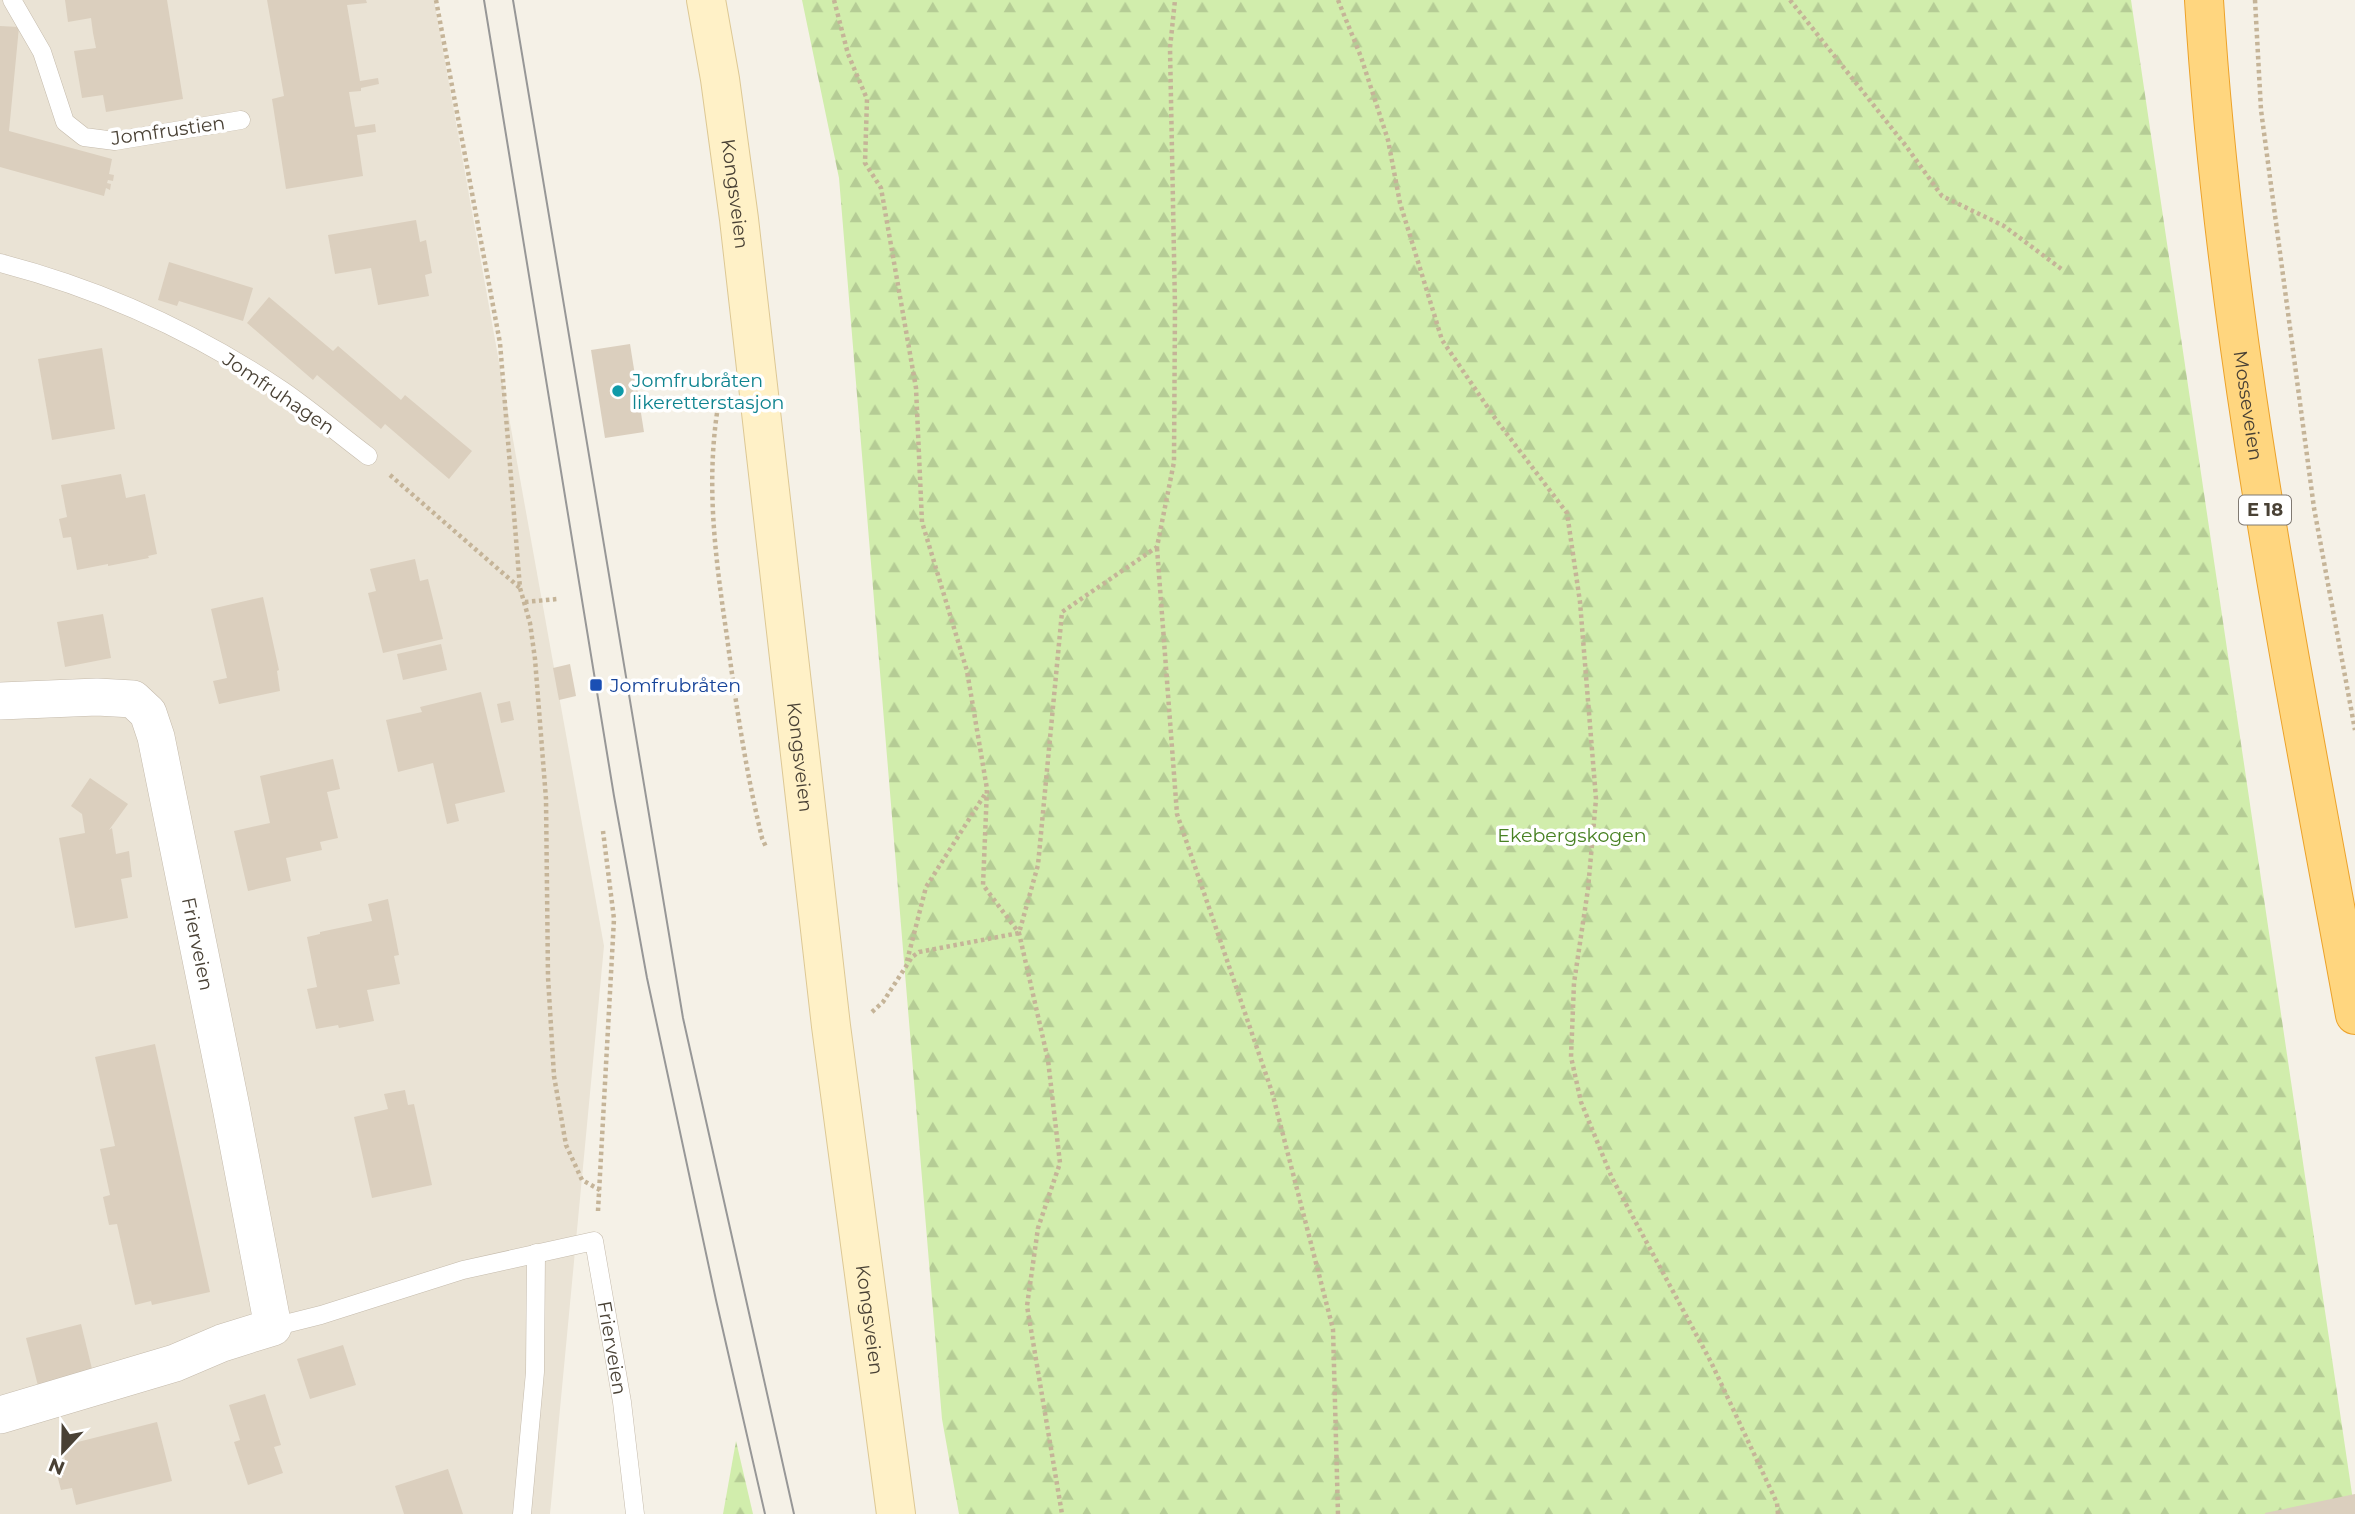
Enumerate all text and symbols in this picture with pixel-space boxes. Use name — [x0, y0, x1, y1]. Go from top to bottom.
street label: Jomfrustien — [109, 111, 227, 150]
street label: Kongsveien — [716, 137, 753, 250]
street label: Jomfruhagen — [218, 347, 339, 439]
street label: Mosseveien — [2228, 349, 2267, 462]
place label: Jomfrubråten likeretterstasjon — [631, 369, 784, 414]
marker: Jomfrubråten likeretterstasjon — [610, 383, 626, 399]
road number: E 18 — [2239, 496, 2291, 524]
place label: Jomfrubråten — [609, 674, 741, 697]
marker: Jomfrubråten — [588, 677, 604, 693]
street label: Kongsveien — [782, 701, 818, 813]
park label: Ekebergskogen — [1497, 824, 1647, 847]
street label: Frierveien — [177, 895, 218, 993]
street label: Kongsveien — [851, 1263, 888, 1376]
street label: Frierveien — [593, 1299, 632, 1397]
north arrow — [28, 1416, 98, 1486]
text: N — [45, 1453, 68, 1480]

